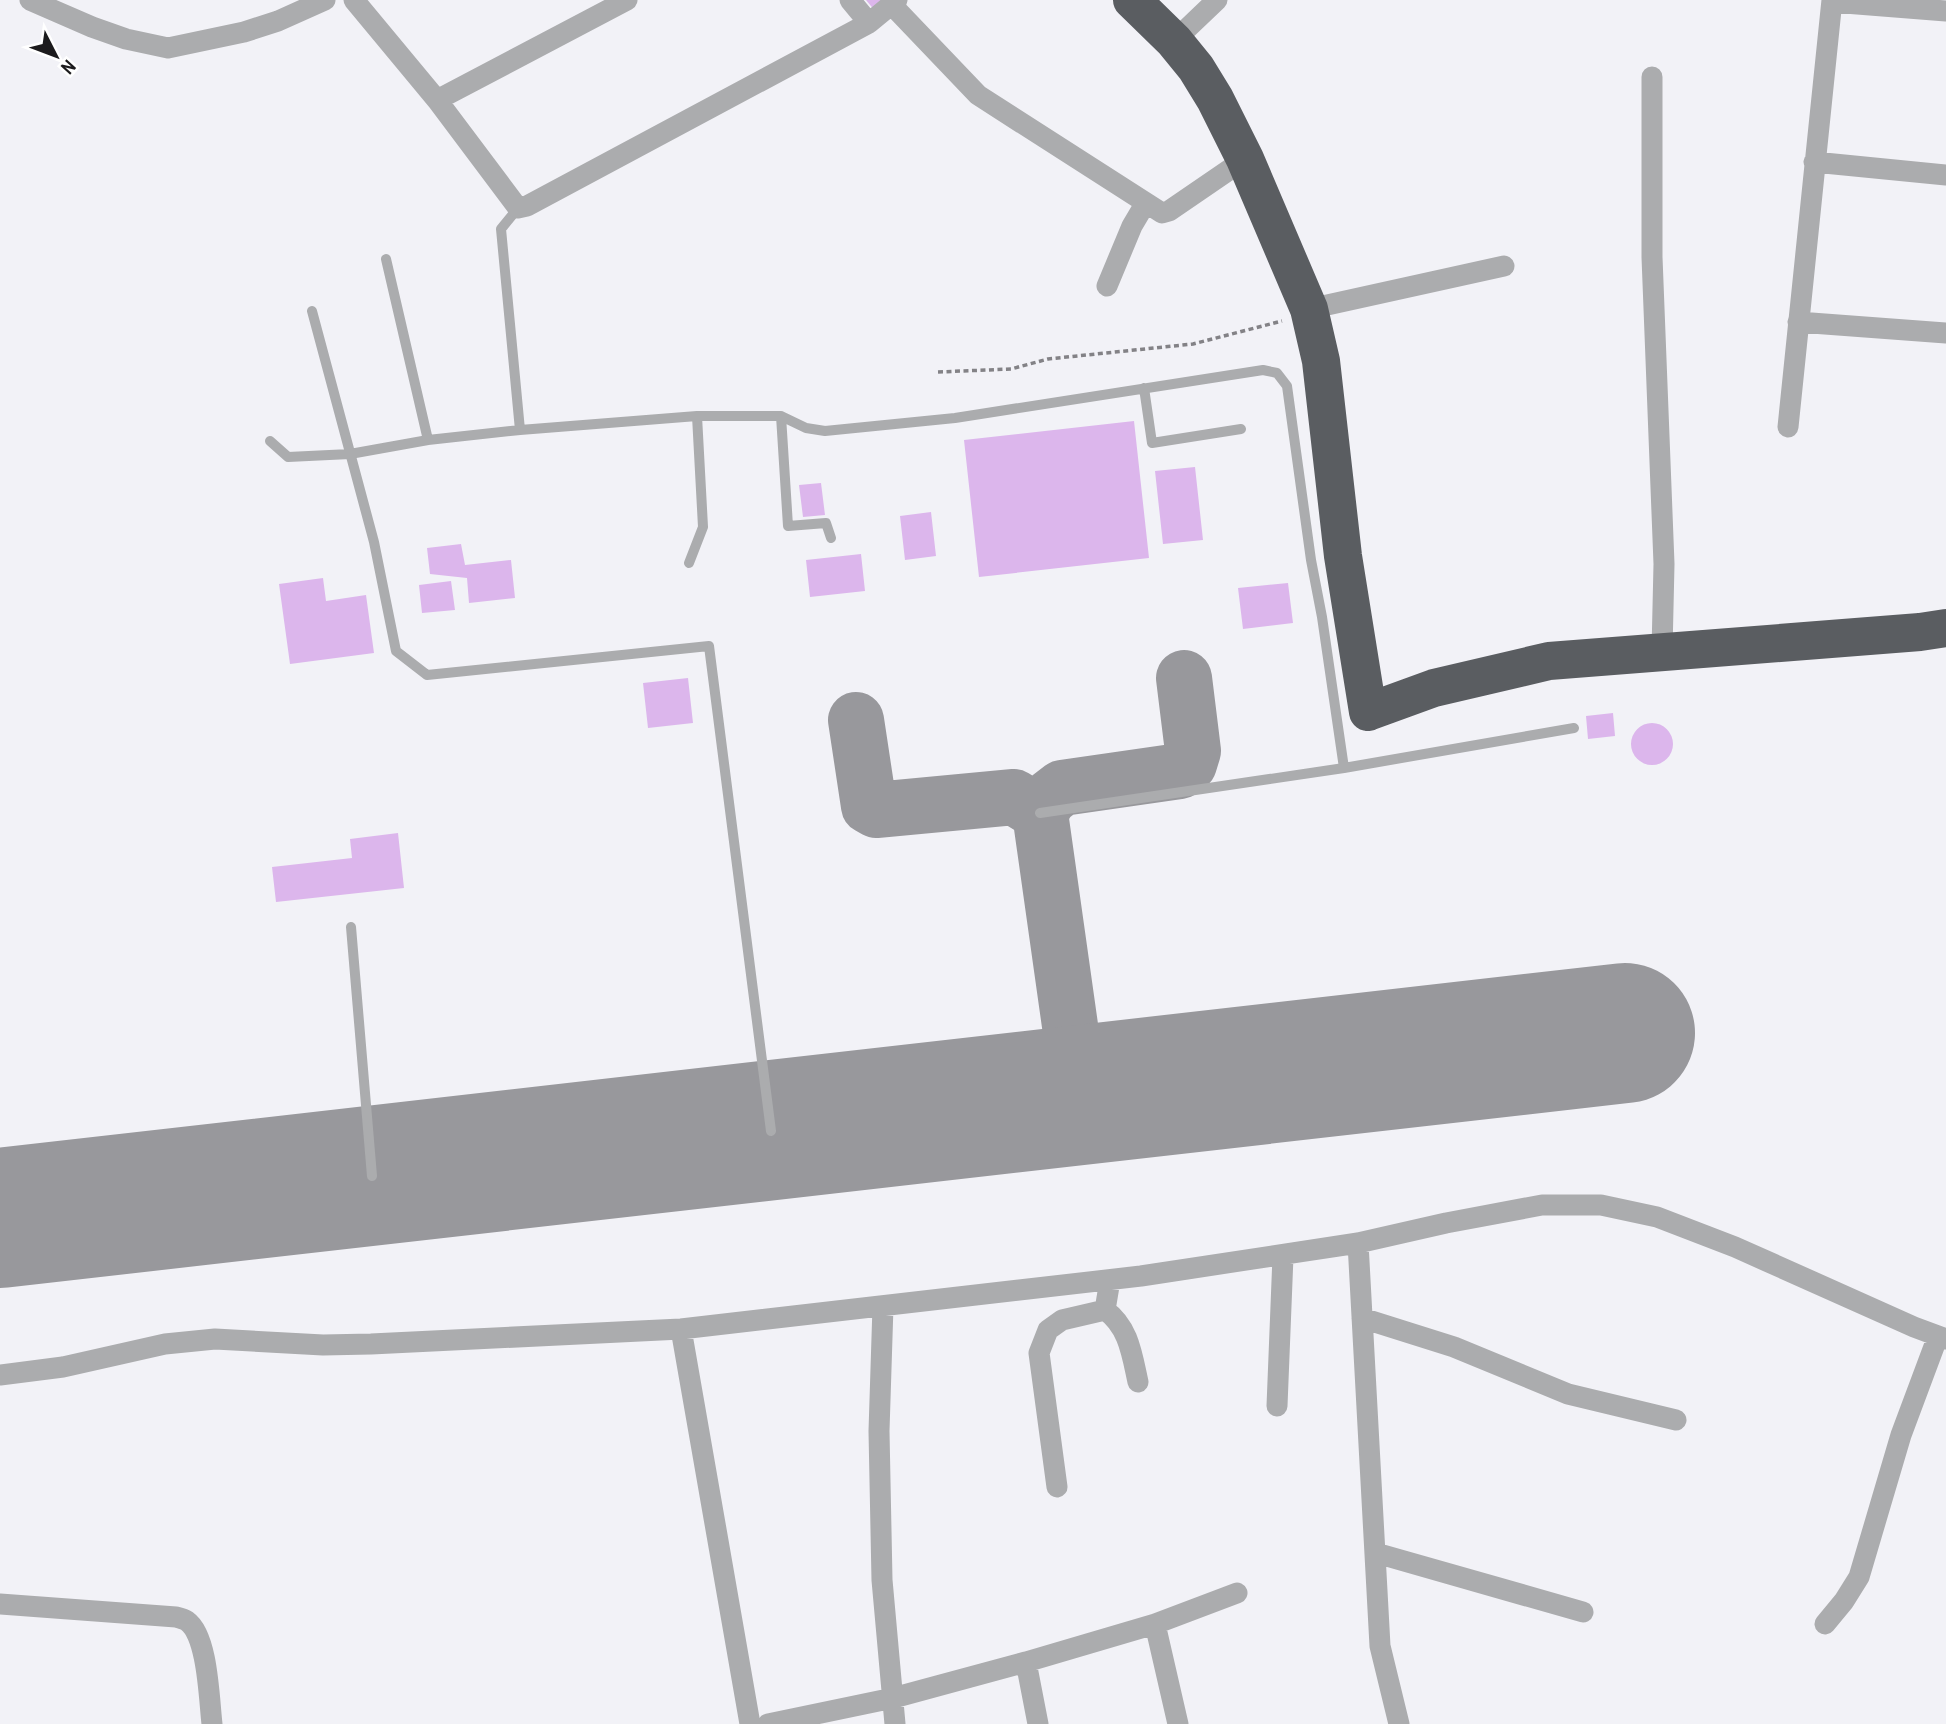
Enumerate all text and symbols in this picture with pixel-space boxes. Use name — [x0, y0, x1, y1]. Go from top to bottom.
north arrow — [21, 21, 91, 91]
text: N — [55, 54, 82, 80]

